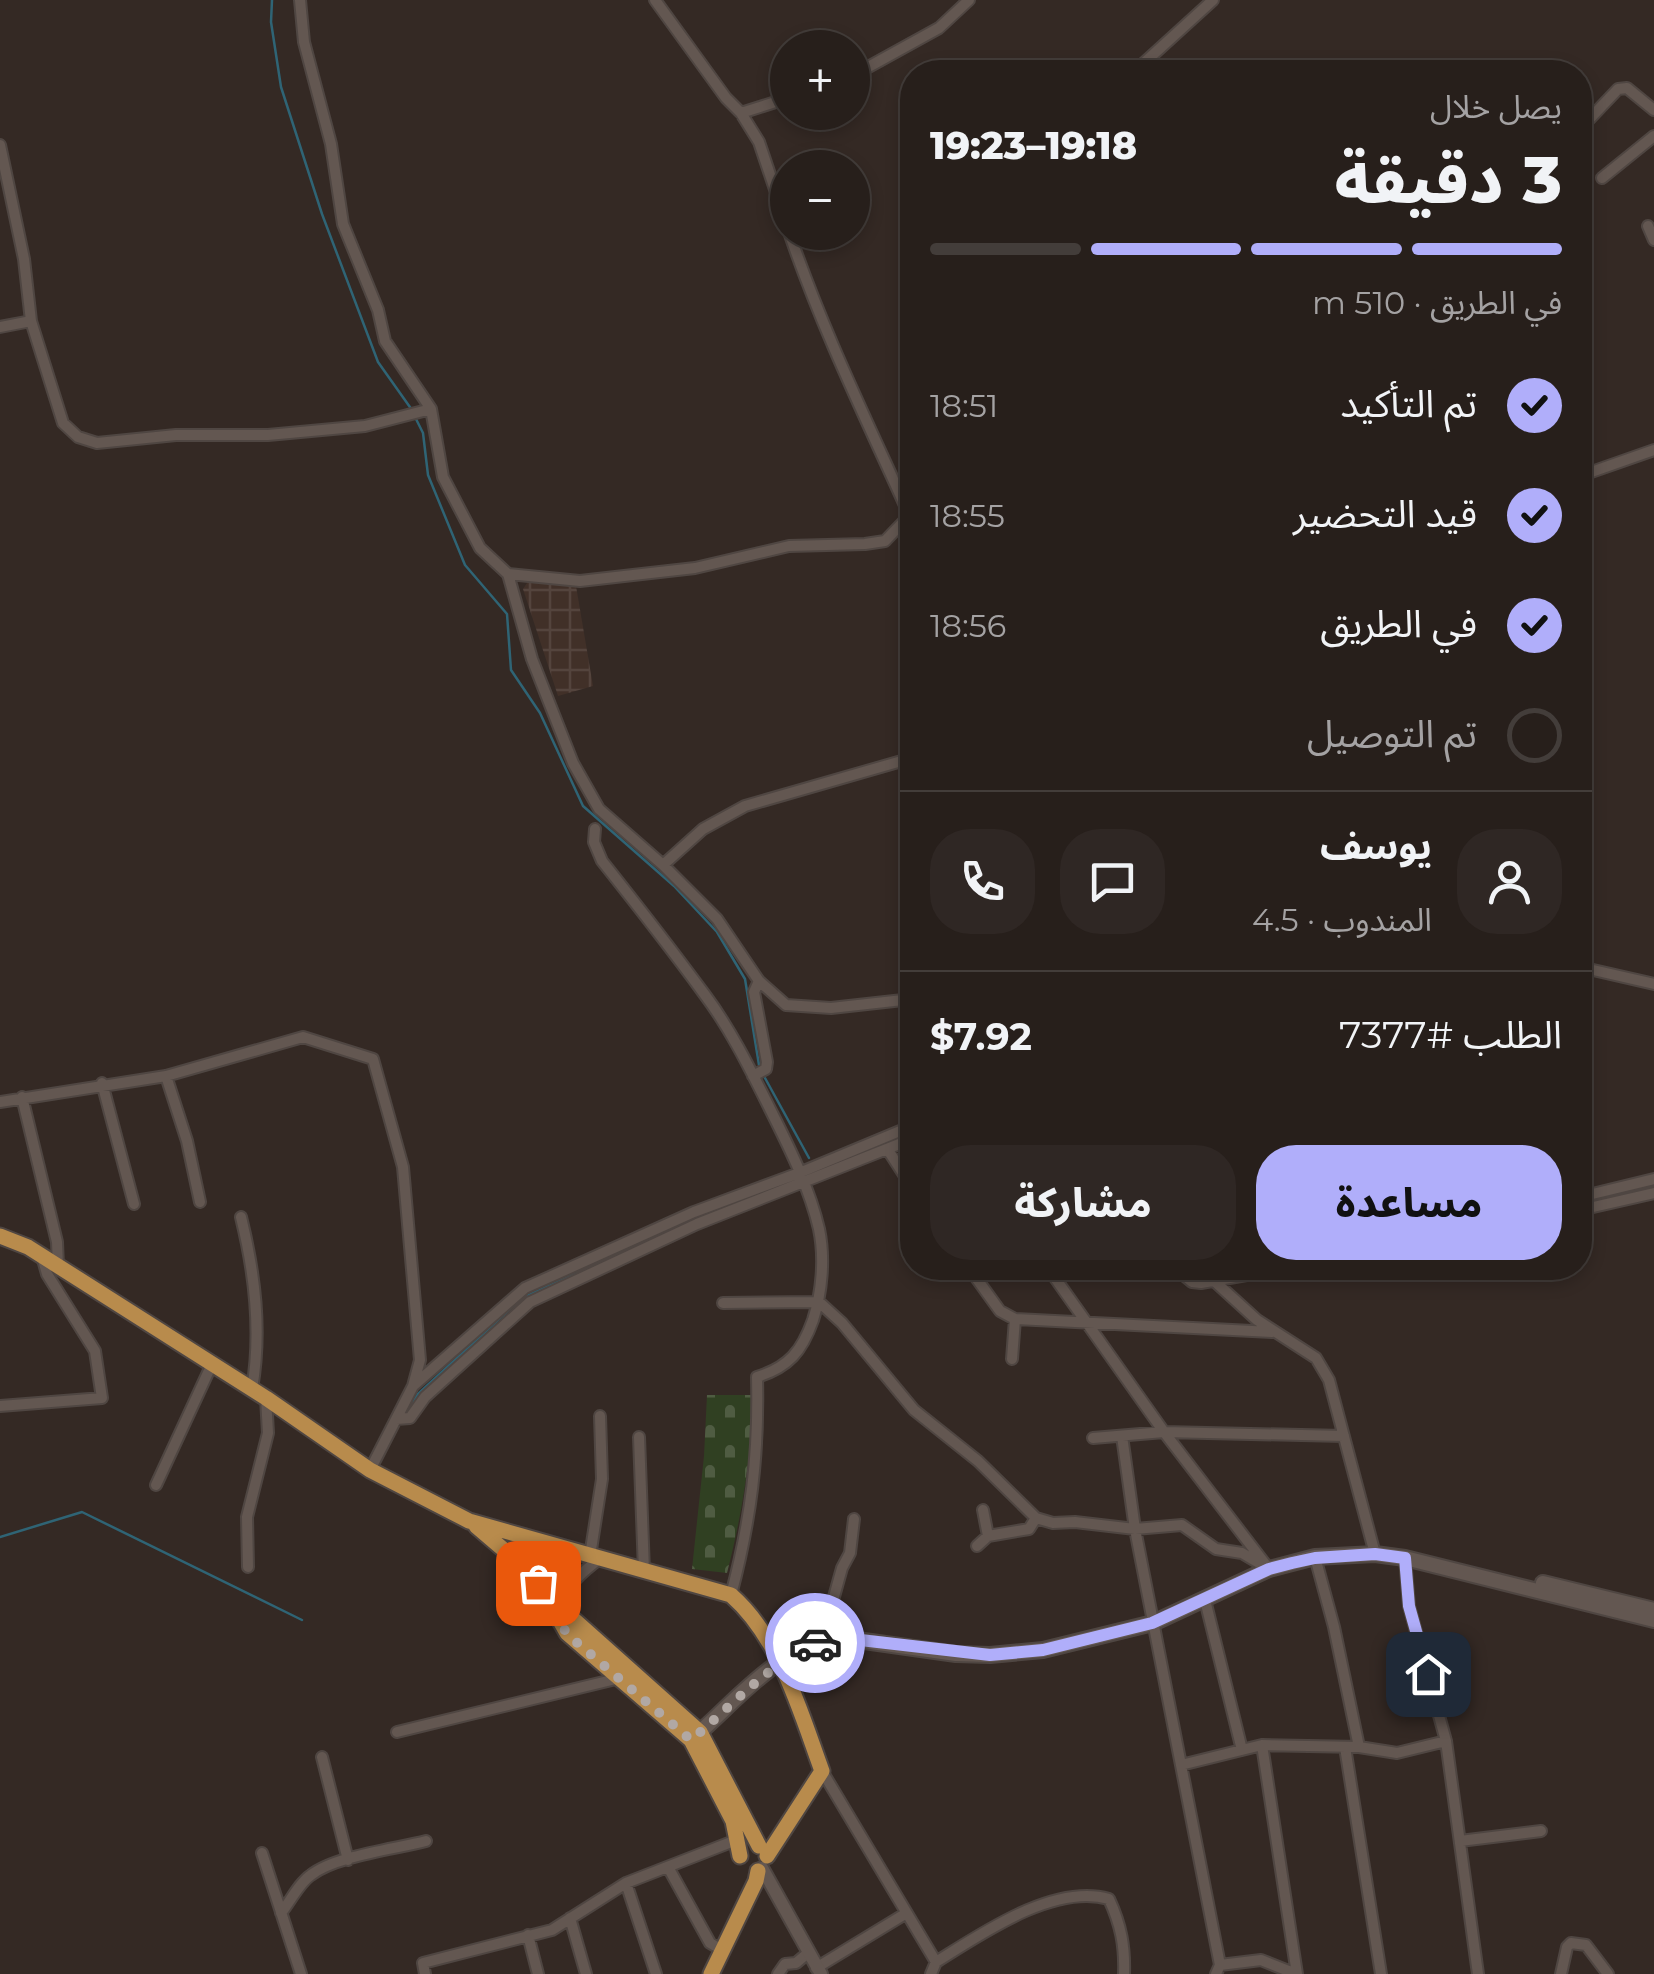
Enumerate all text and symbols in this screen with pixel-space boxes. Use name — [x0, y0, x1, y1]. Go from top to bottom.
map controls — [770, 30, 870, 250]
button: + — [770, 30, 870, 130]
text: يصل خلال — [1430, 87, 1562, 126]
text: 19:18–19:23 — [930, 122, 1137, 169]
text: 3 دقيقة — [1334, 140, 1562, 219]
button: − — [770, 150, 870, 250]
text: في الطريق · 510 m — [1312, 283, 1562, 322]
icon: check — [1507, 378, 1562, 433]
text: تم التأكيد — [1340, 380, 1477, 427]
text: 18:51 — [930, 386, 998, 425]
icon: check — [1507, 488, 1562, 543]
text: قيد التحضير — [1293, 490, 1477, 537]
text: 18:55 — [930, 496, 1005, 535]
icon: check — [1507, 598, 1562, 653]
text: في الطريق — [1320, 600, 1477, 647]
text: 18:56 — [930, 606, 1006, 645]
text: تم التوصيل — [1307, 710, 1477, 757]
text: يوسف — [1320, 822, 1432, 869]
button: phone — [930, 829, 1035, 934]
button: chat — [1060, 829, 1165, 934]
button: person — [1457, 829, 1562, 934]
text: المندوب · 4.5 — [1252, 900, 1432, 939]
text: الطلب #7377 — [1339, 1011, 1562, 1058]
text: $7.92 — [930, 1013, 1032, 1060]
button: مشاركة — [930, 1145, 1236, 1260]
button: مساعدة — [1256, 1145, 1562, 1260]
pin — [496, 1541, 581, 1626]
icon: bag — [511, 1556, 566, 1611]
courier — [765, 1593, 865, 1693]
icon: car — [788, 1616, 843, 1671]
pin — [1386, 1632, 1471, 1717]
icon: home — [1401, 1647, 1456, 1702]

